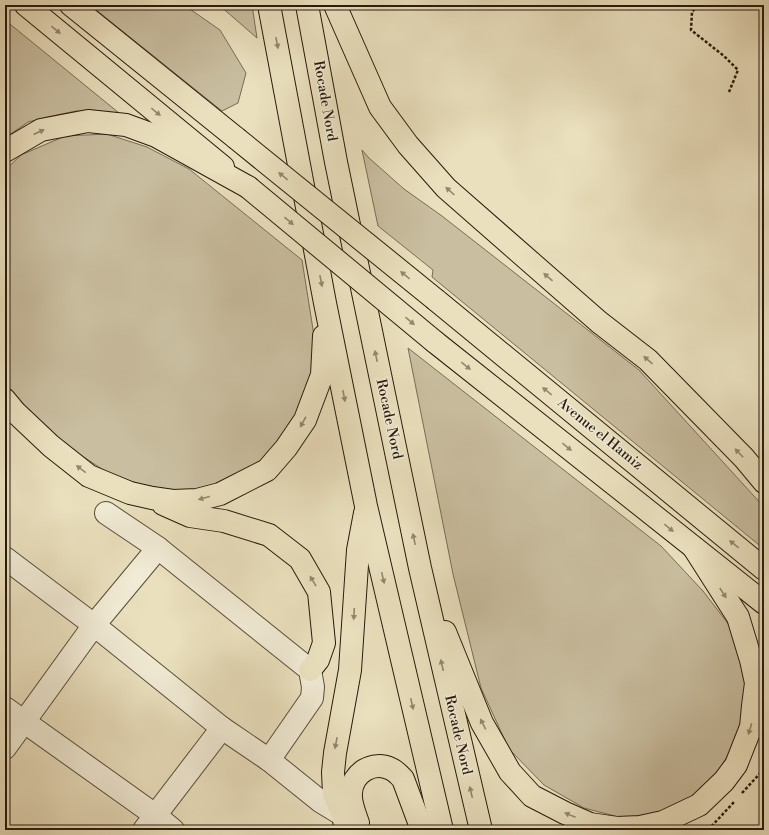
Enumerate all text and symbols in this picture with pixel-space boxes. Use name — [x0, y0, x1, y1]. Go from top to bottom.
one-way arrow — [51, 25, 61, 34]
one-way arrow — [274, 37, 280, 49]
street label: Rocade Nord — [309, 59, 341, 143]
one-way arrow — [151, 108, 162, 117]
one-way arrow — [33, 129, 45, 135]
one-way arrow — [277, 171, 288, 180]
one-way arrow — [445, 187, 455, 196]
one-way arrow — [283, 216, 294, 225]
one-way arrow — [400, 271, 411, 280]
one-way arrow — [542, 273, 553, 282]
one-way arrow — [319, 275, 325, 287]
one-way arrow — [405, 317, 416, 326]
one-way arrow — [373, 350, 379, 363]
one-way arrow — [642, 356, 653, 365]
one-way arrow — [460, 362, 471, 371]
street label: Rocade Nord — [372, 377, 406, 461]
one-way arrow — [541, 386, 552, 395]
one-way arrow — [341, 390, 347, 402]
street label: Avenue el Hamiz — [553, 393, 647, 474]
one-way arrow — [300, 416, 306, 428]
one-way arrow — [562, 443, 573, 452]
one-way arrow — [734, 448, 744, 458]
one-way arrow — [75, 465, 86, 473]
one-way arrow — [197, 496, 210, 502]
one-way arrow — [663, 524, 674, 533]
one-way arrow — [410, 532, 416, 545]
one-way arrow — [728, 540, 739, 549]
one-way arrow — [380, 572, 386, 584]
one-way arrow — [309, 576, 317, 586]
one-way arrow — [719, 588, 727, 598]
one-way arrow — [350, 608, 357, 620]
one-way arrow — [439, 659, 445, 672]
street label: Rocade Nord — [440, 693, 476, 777]
one-way arrow — [410, 698, 416, 710]
one-way arrow — [480, 718, 487, 730]
one-way arrow — [747, 724, 753, 736]
one-way arrow — [333, 737, 339, 749]
one-way arrow — [468, 786, 474, 798]
one-way arrow — [563, 812, 575, 818]

